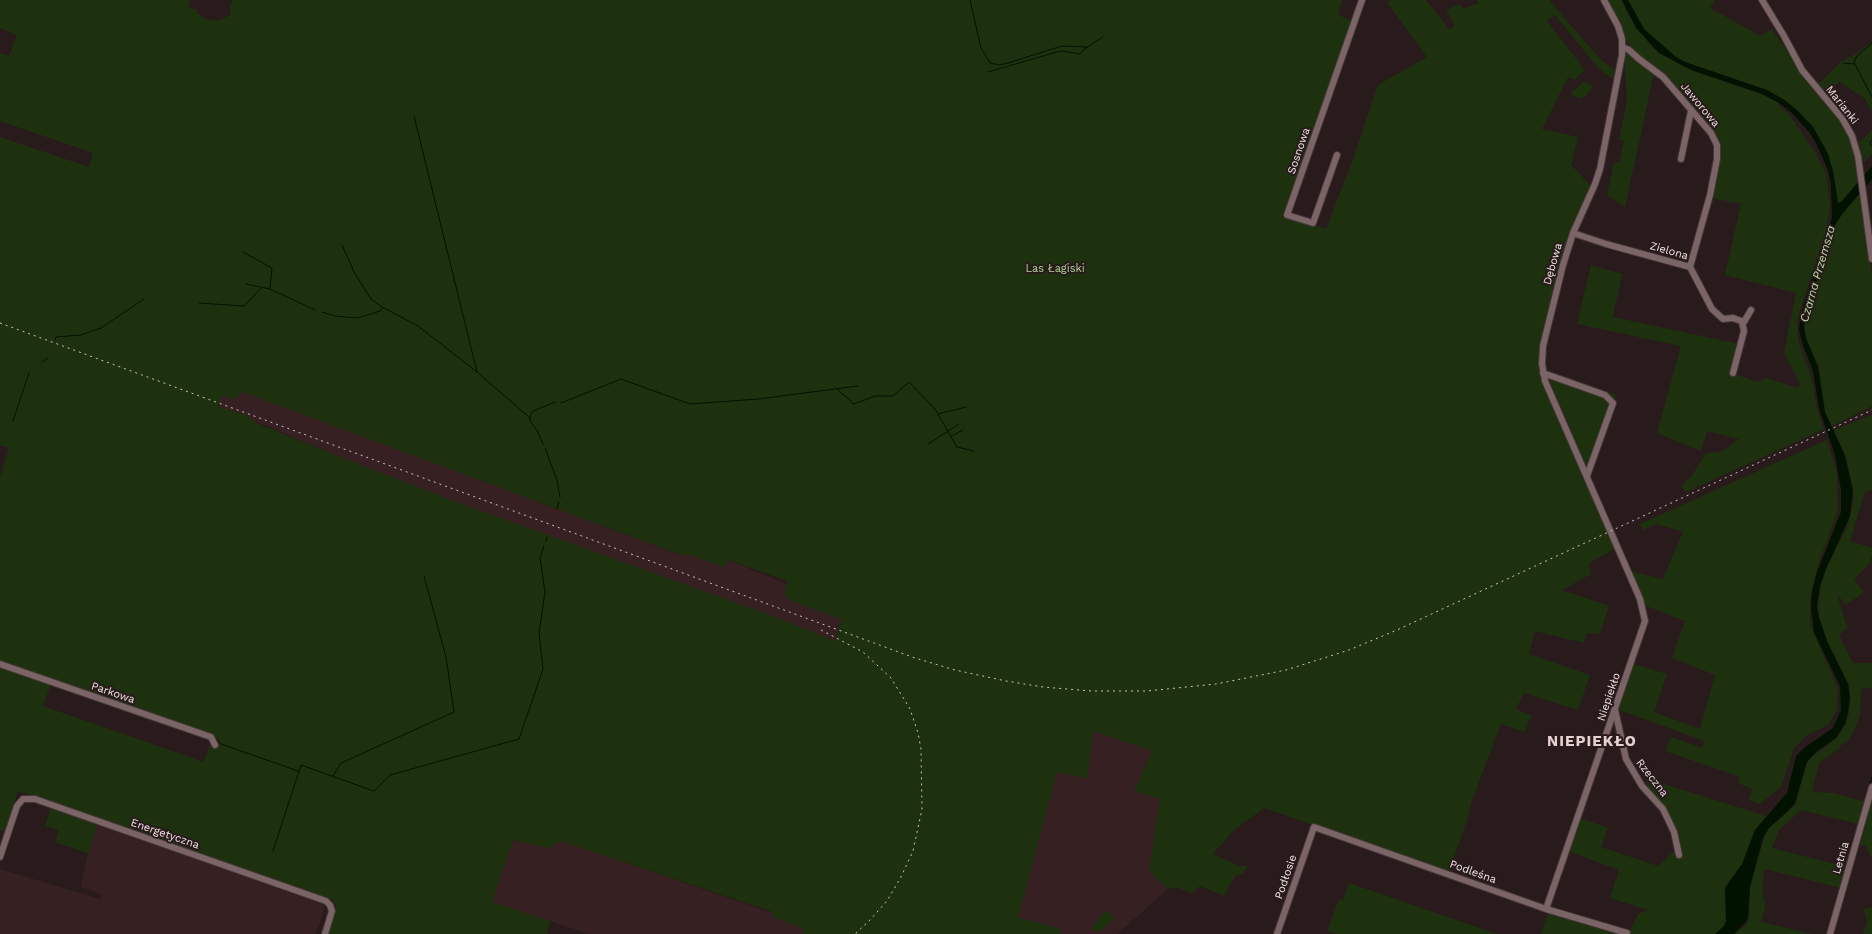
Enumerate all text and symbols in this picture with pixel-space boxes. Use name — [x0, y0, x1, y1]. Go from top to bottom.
street label: Jaworowa — [1678, 80, 1722, 130]
street label: Marianki — [1823, 83, 1861, 127]
street label: Sosnowa — [1285, 126, 1313, 176]
water label: Czarna Przemsza — [1797, 224, 1839, 324]
street label: Zielona — [1648, 239, 1690, 263]
street label: Dębowa — [1541, 242, 1565, 286]
park label: Las Łagiski — [1025, 262, 1085, 276]
street label: Niepiekło — [1595, 671, 1623, 723]
street label: Parkowa — [89, 679, 137, 707]
district label: NIEPIEKŁO — [1547, 733, 1637, 751]
street label: Rzeczna — [1633, 756, 1671, 800]
street label: Energetyczna — [129, 816, 201, 852]
street label: Letnia — [1830, 840, 1852, 876]
street label: Podłosie — [1272, 853, 1300, 901]
street label: Podleśna — [1448, 857, 1498, 887]

